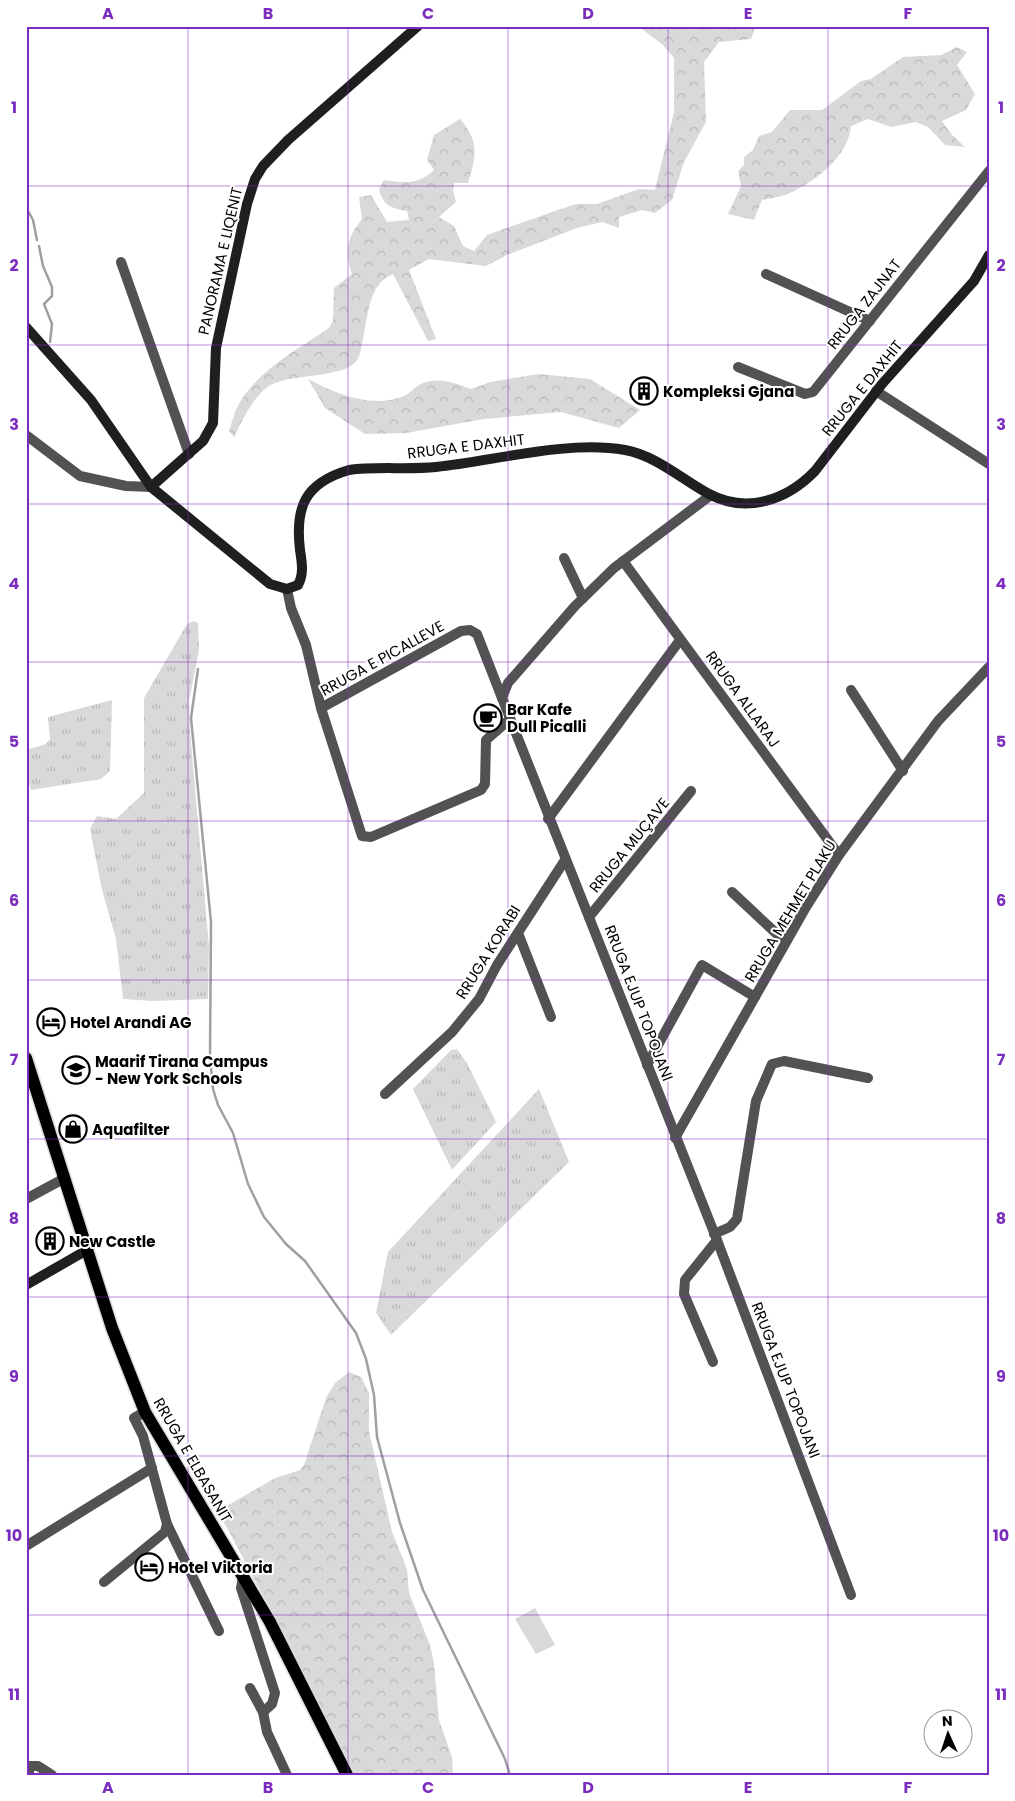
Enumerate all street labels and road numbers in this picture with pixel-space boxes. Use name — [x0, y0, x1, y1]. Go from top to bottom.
street label: PANORAMA E LIQENIT — [193, 185, 247, 337]
street label: RRUGA ZAJNAT — [822, 255, 906, 353]
street label: RRUGA E DAXHIT — [817, 336, 907, 440]
street label: RRUGA E DAXHIT — [406, 428, 526, 464]
street label: RRUGA E PICALLEVE — [316, 615, 448, 701]
street label: RRUGA ALLARAJ — [701, 647, 785, 751]
street label: RRUGA MUÇAVE — [584, 793, 674, 897]
street label: RRUGA MEHMET PLAKU — [739, 836, 841, 986]
street label: RRUGA KORABI — [451, 901, 525, 1003]
street label: RRUGA EJUP TOPOJANI — [600, 922, 678, 1084]
street label: RRUGA EJUP TOPOJANI — [747, 1299, 825, 1461]
street label: RRUGA E ELBASANIT — [149, 1394, 237, 1526]

